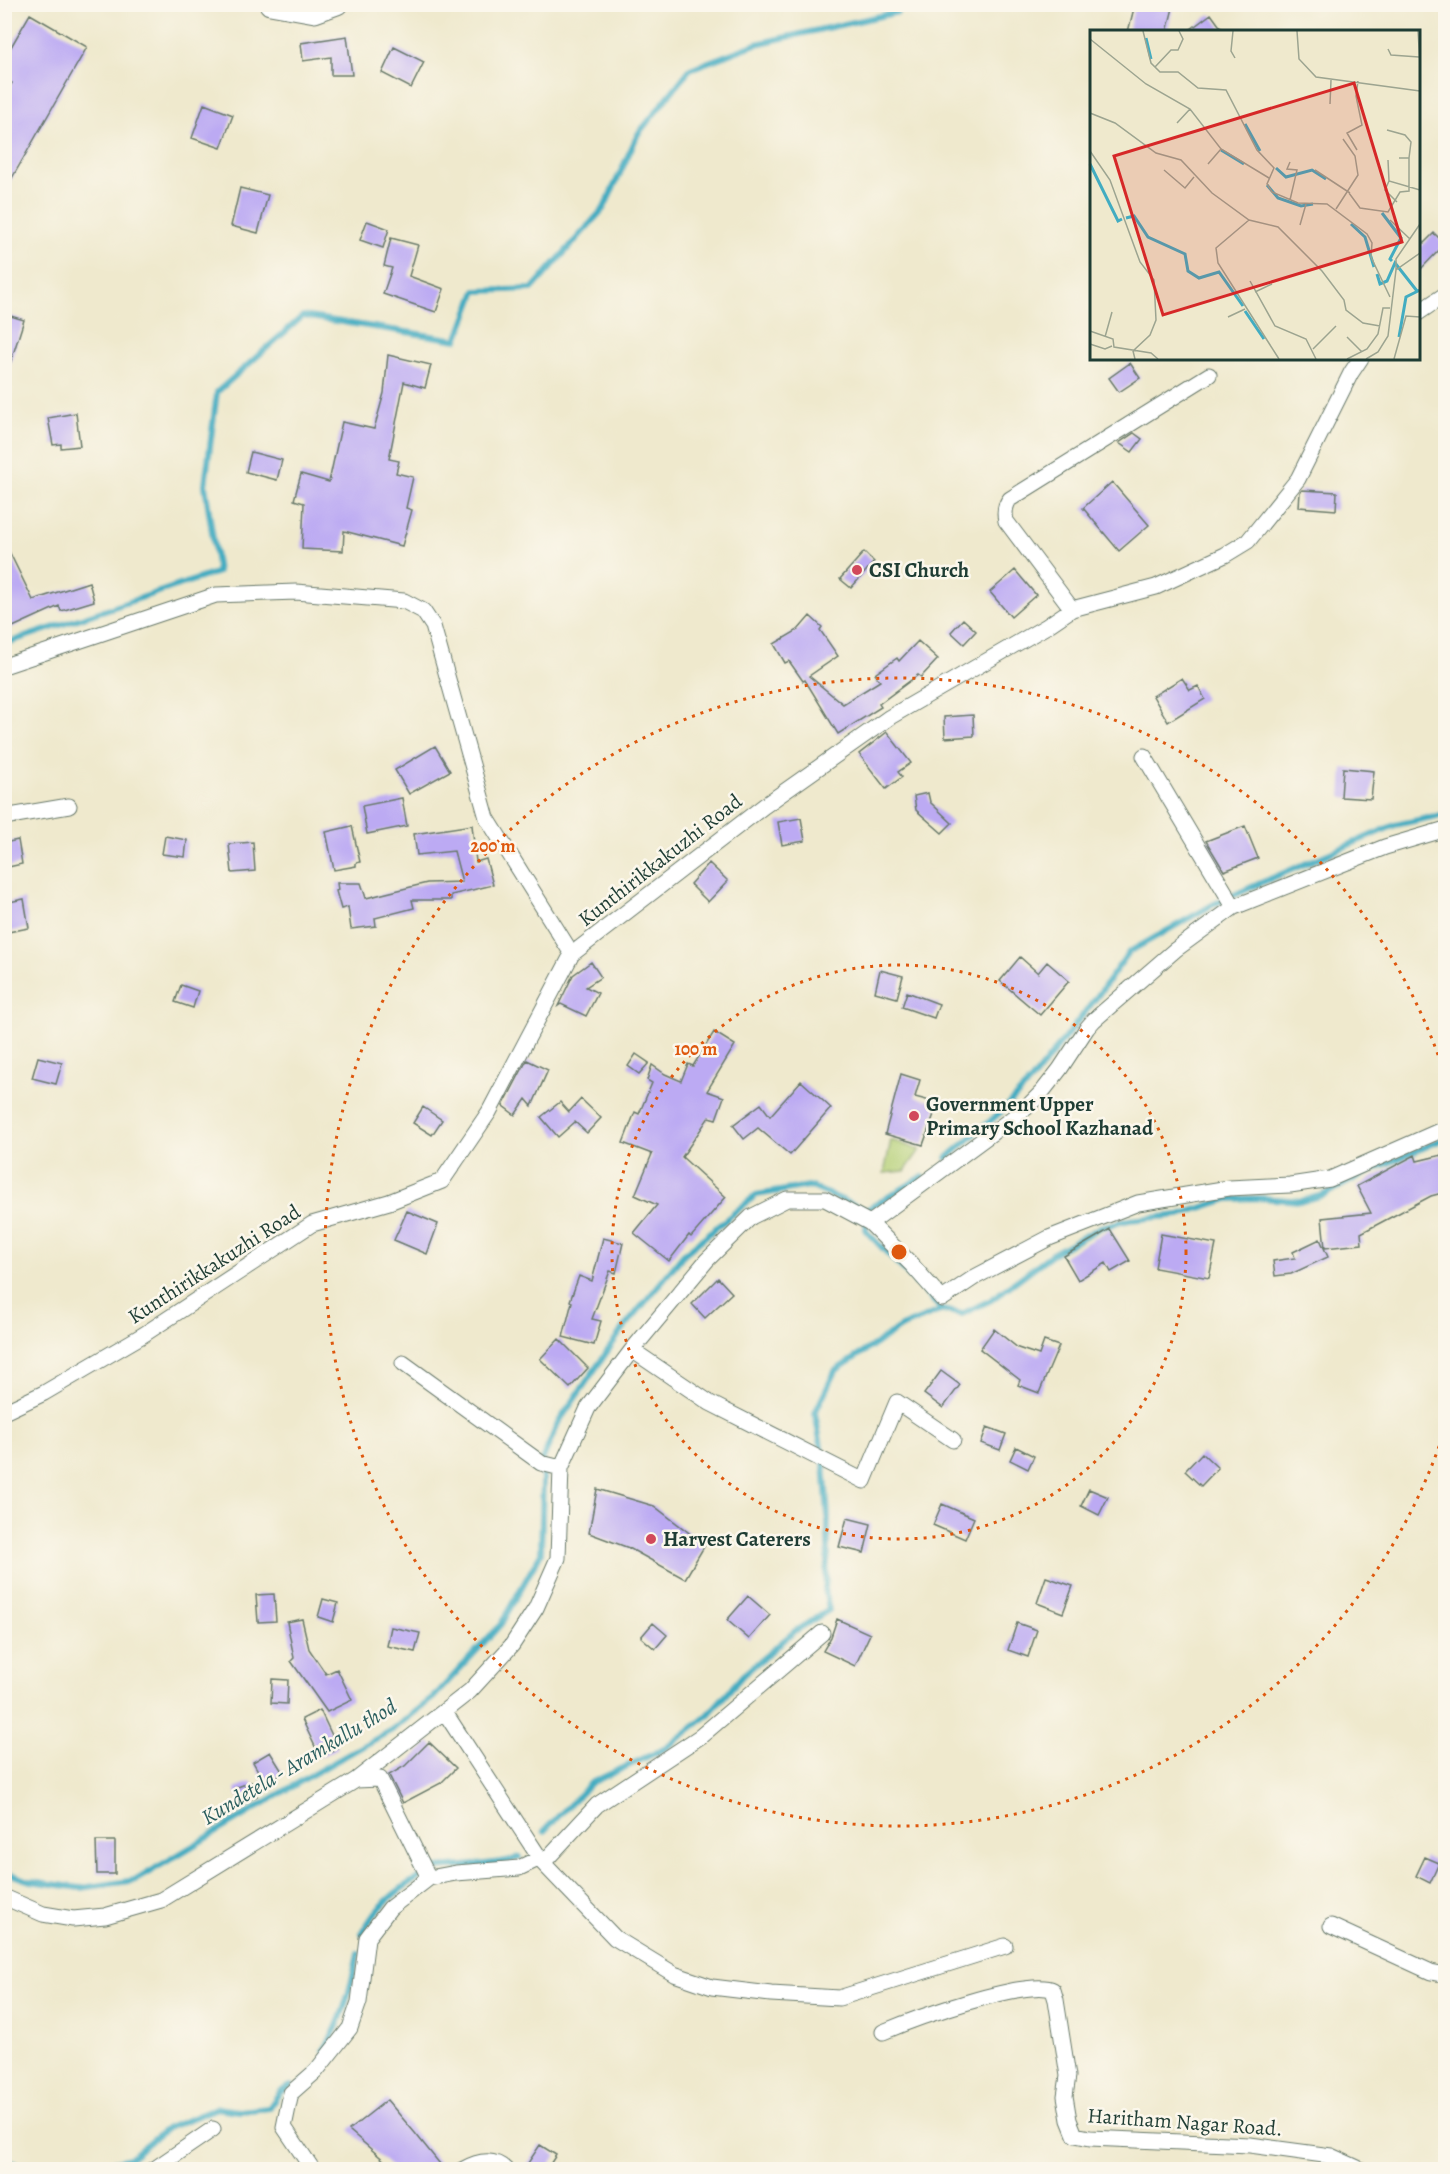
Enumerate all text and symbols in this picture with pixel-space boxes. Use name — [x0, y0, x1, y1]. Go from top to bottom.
inset map — [1090, 30, 1420, 360]
place label: CSI Church — [869, 556, 969, 584]
marker: CSI Church — [850, 563, 864, 577]
street label: Kunthirikkakuzhi Road — [572, 787, 748, 933]
text: 200 m — [470, 834, 516, 858]
text: 100 m — [675, 1037, 717, 1061]
place label: Government Upper Primary School Kazhanad — [926, 1090, 1154, 1142]
marker: Government Upper Primary School Kazhanad — [907, 1109, 921, 1123]
street label: Kunthirikkakuzhi Road — [122, 1197, 306, 1330]
centre of rings — [889, 1242, 909, 1262]
place label: Harvest Caterers — [663, 1525, 811, 1553]
marker: Harvest Caterers — [644, 1532, 658, 1546]
water label: Kundetela - Aramkallu thod — [196, 1692, 402, 1832]
street label: Haritham Nagar Road. — [1086, 2101, 1284, 2143]

